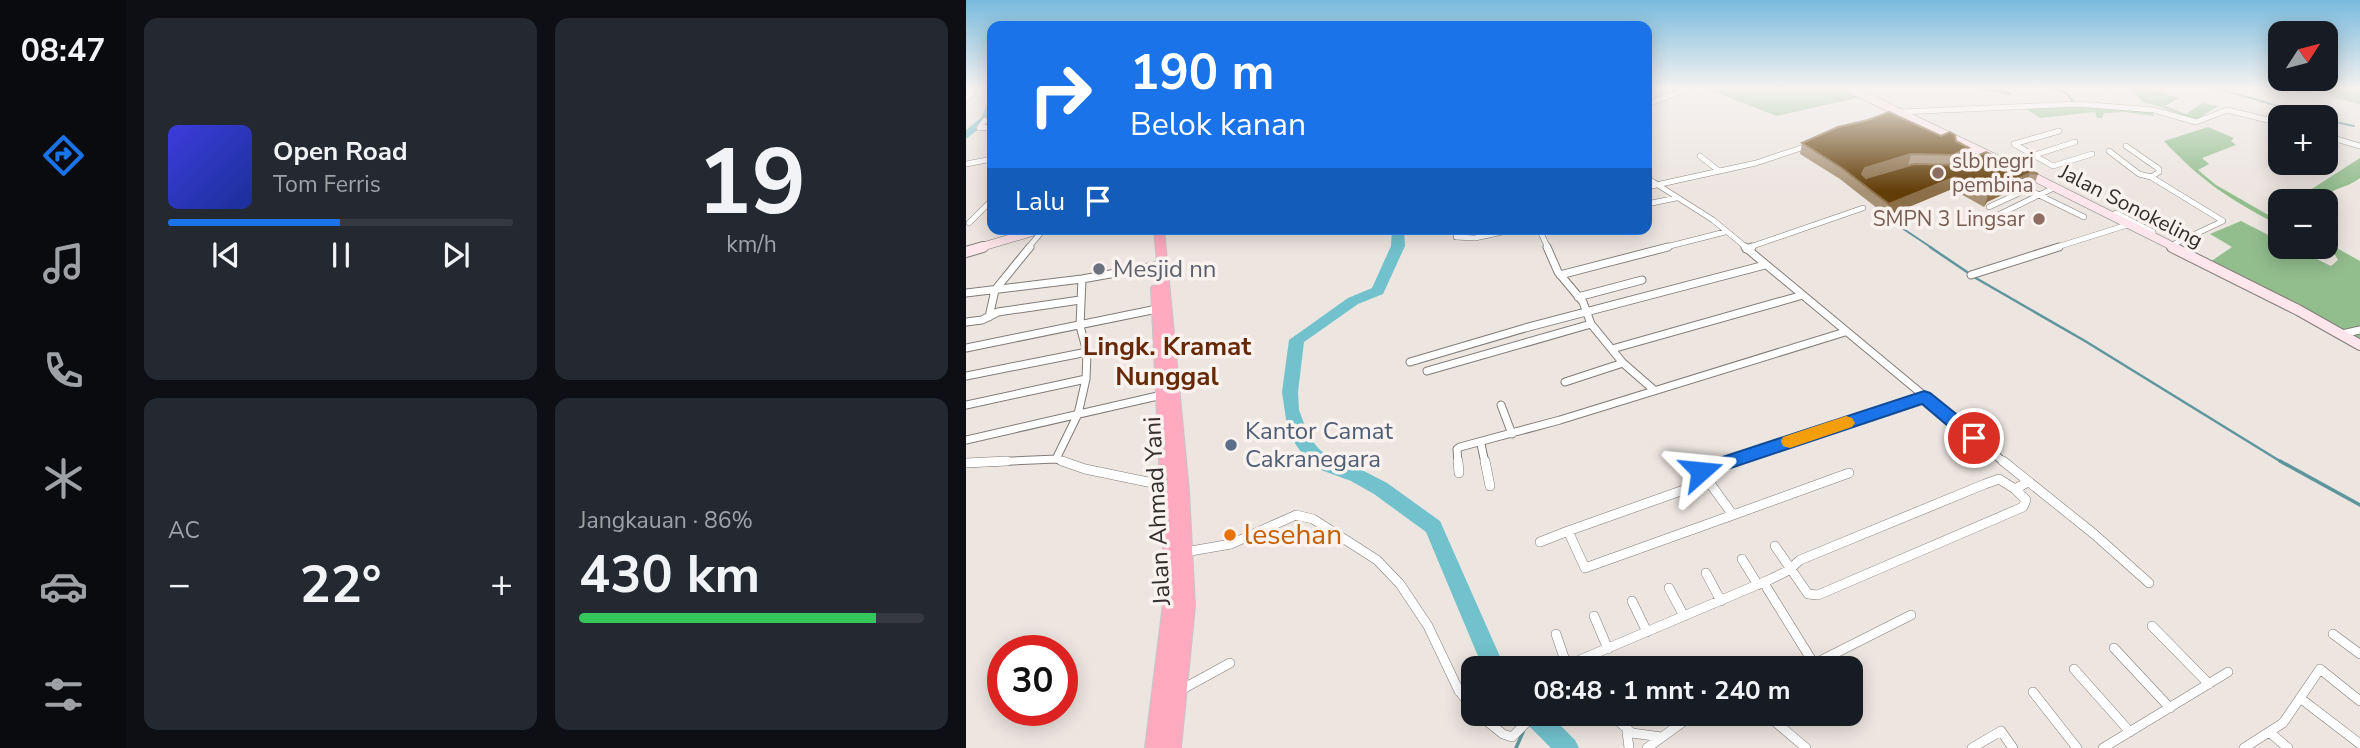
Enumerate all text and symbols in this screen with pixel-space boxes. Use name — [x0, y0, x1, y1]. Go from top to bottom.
north arrow — [2268, 21, 2338, 91]
map controls — [2268, 21, 2338, 259]
text: 08:47 — [21, 29, 105, 72]
text: 190 m — [1130, 39, 1274, 106]
icon: right — [1015, 49, 1106, 140]
text: Belok kanan — [1130, 103, 1306, 146]
button: + — [2268, 105, 2338, 175]
text: 19 — [697, 121, 806, 245]
icon: directions — [39, 131, 88, 180]
text: Open Road — [273, 134, 408, 169]
place label: slb negri pembina — [1952, 147, 2034, 199]
street label: Jalan Sonokeling — [2054, 157, 2208, 254]
marker: slb negri pembina — [1930, 165, 1946, 181]
text: Tom Ferris — [273, 169, 381, 200]
icon: arrive — [1079, 182, 1117, 220]
text: Lalu — [1015, 184, 1065, 219]
button: − — [2268, 189, 2338, 259]
place label: SMPN 3 Lingsar — [1873, 205, 2025, 233]
marker: SMPN 3 Lingsar — [2031, 211, 2047, 227]
text: km/h — [726, 229, 777, 260]
icon: previous — [207, 236, 245, 274]
icon: pause — [322, 236, 360, 274]
icon: next — [437, 236, 475, 274]
icon: music — [39, 239, 88, 288]
place label: Mesjid nn — [1113, 253, 1217, 285]
marker: Mesjid nn — [1091, 261, 1107, 277]
district label: Lingk. Kramat Nunggal — [1083, 329, 1252, 394]
icon: phone — [39, 346, 88, 395]
pin — [1944, 408, 2004, 468]
place label: Kantor Camat Cakranegara — [1245, 415, 1393, 475]
street label: Jalan Ahmad Yani — [1136, 416, 1178, 607]
icon: arrive — [1955, 419, 1993, 457]
position arrow — [1664, 434, 1738, 508]
marker: Kantor Camat Cakranegara — [1223, 437, 1239, 453]
icon: climate — [39, 454, 88, 503]
text: Jangkauan · 86% — [579, 505, 753, 536]
text: AC — [168, 515, 200, 546]
place label: lesehan — [1244, 516, 1342, 554]
marker: lesehan — [1222, 527, 1238, 543]
text: 430 km — [579, 539, 760, 610]
text: 22° — [299, 549, 382, 620]
text: − — [168, 559, 191, 610]
text: + — [490, 559, 513, 610]
icon: car — [39, 562, 88, 611]
speed limit sign: 30 — [987, 635, 1078, 726]
icon: filters — [39, 670, 88, 719]
text: 08:48 · 1 mnt · 240 m — [1533, 673, 1791, 708]

